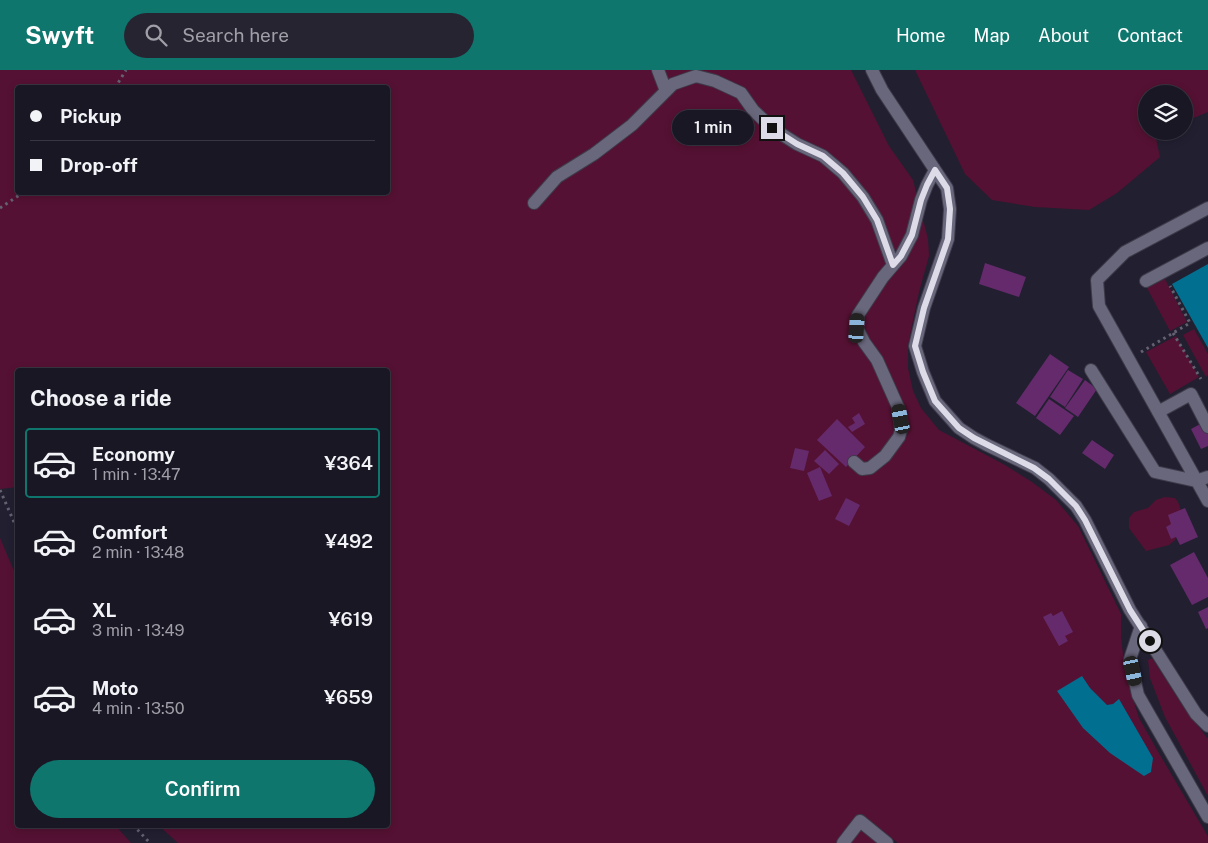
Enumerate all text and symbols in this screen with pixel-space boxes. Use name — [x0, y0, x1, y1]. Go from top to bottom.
search box — [124, 13, 474, 58]
text: Swyft — [25, 21, 94, 49]
icon: search — [142, 21, 170, 49]
text: Search here — [182, 24, 289, 46]
text: Home — [896, 25, 946, 46]
text: Map — [974, 25, 1010, 46]
text: About — [1038, 25, 1089, 46]
text: Contact — [1117, 25, 1183, 46]
map controls — [1138, 85, 1193, 140]
button: layers — [1138, 85, 1193, 140]
text: Pickup — [60, 105, 122, 127]
callout: 1 min — [672, 110, 754, 146]
route end — [761, 117, 783, 139]
text: 1 min — [694, 118, 732, 137]
text: Drop-off — [60, 154, 137, 176]
car — [848, 313, 865, 343]
text: Choose a ride — [30, 385, 172, 411]
car — [890, 403, 911, 435]
icon: car — [32, 441, 77, 486]
text: Economy — [92, 443, 175, 465]
text: ¥364 — [324, 452, 373, 474]
text: 1 min · 13:47 — [92, 465, 181, 484]
icon: car — [32, 519, 77, 564]
text: Comfort — [92, 521, 168, 543]
text: ¥492 — [325, 530, 373, 552]
text: 2 min · 13:48 — [92, 543, 184, 562]
icon: car — [32, 597, 77, 642]
text: XL — [92, 599, 117, 621]
text: ¥619 — [329, 608, 373, 630]
text: 3 min · 13:49 — [92, 621, 185, 640]
route start — [1139, 630, 1161, 652]
car — [1122, 655, 1143, 687]
icon: car — [32, 675, 77, 720]
text: Moto — [92, 677, 138, 699]
text: ¥659 — [324, 686, 373, 708]
text: 4 min · 13:50 — [92, 699, 185, 718]
button: Confirm — [30, 760, 375, 818]

